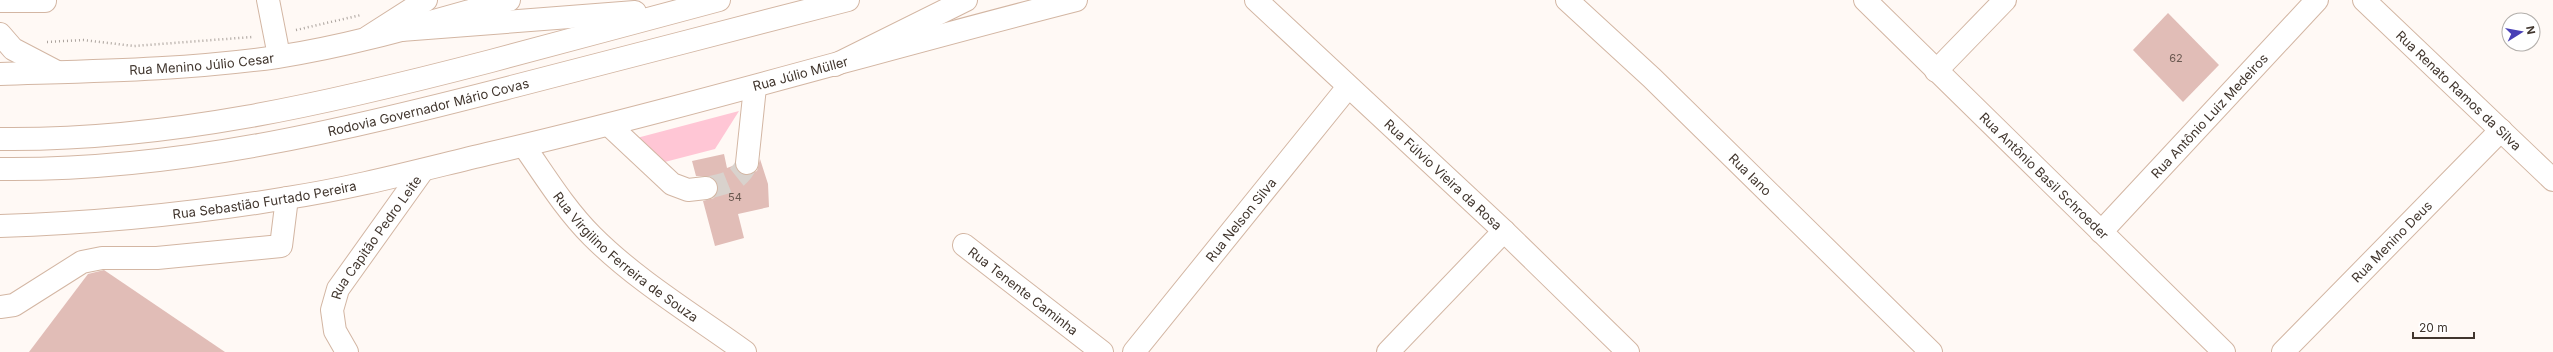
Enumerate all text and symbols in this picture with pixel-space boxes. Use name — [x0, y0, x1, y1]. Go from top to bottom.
north arrow — [2501, 12, 2541, 52]
text: N — [2523, 25, 2538, 36]
street label: Rua Renato Ramos da Silva — [2393, 27, 2525, 154]
street label: Rua Menino Júlio Cesar — [129, 49, 275, 78]
street label: Rua Antônio Luiz Medeiros — [2147, 50, 2271, 181]
house number: 62 — [2169, 51, 2183, 65]
street label: Rua Júlio Müller — [751, 53, 850, 94]
street label: Rodovia Governador Mário Covas — [326, 75, 531, 139]
street label: Rua Antônio Basil Schroeder — [1976, 109, 2112, 243]
street label: Rua Fúlvio Vieira da Rosa — [1381, 116, 1505, 233]
street label: Rua Iano — [1726, 150, 1775, 199]
street label: Rua Capitão Pedro Leite — [328, 172, 425, 301]
street label: Rua Nelson Silva — [1202, 175, 1279, 265]
street label: Rua Sebastião Furtado Pereira — [172, 177, 358, 222]
street label: Rua Virgilino Ferreira de Souza — [550, 189, 702, 325]
house number: 54 — [728, 190, 742, 204]
street label: Rua Menino Deus — [2348, 197, 2435, 286]
street label: Rua Tenente Caminha — [965, 243, 1081, 338]
scale bar — [2413, 314, 2474, 340]
text: 20 m — [2419, 320, 2448, 335]

